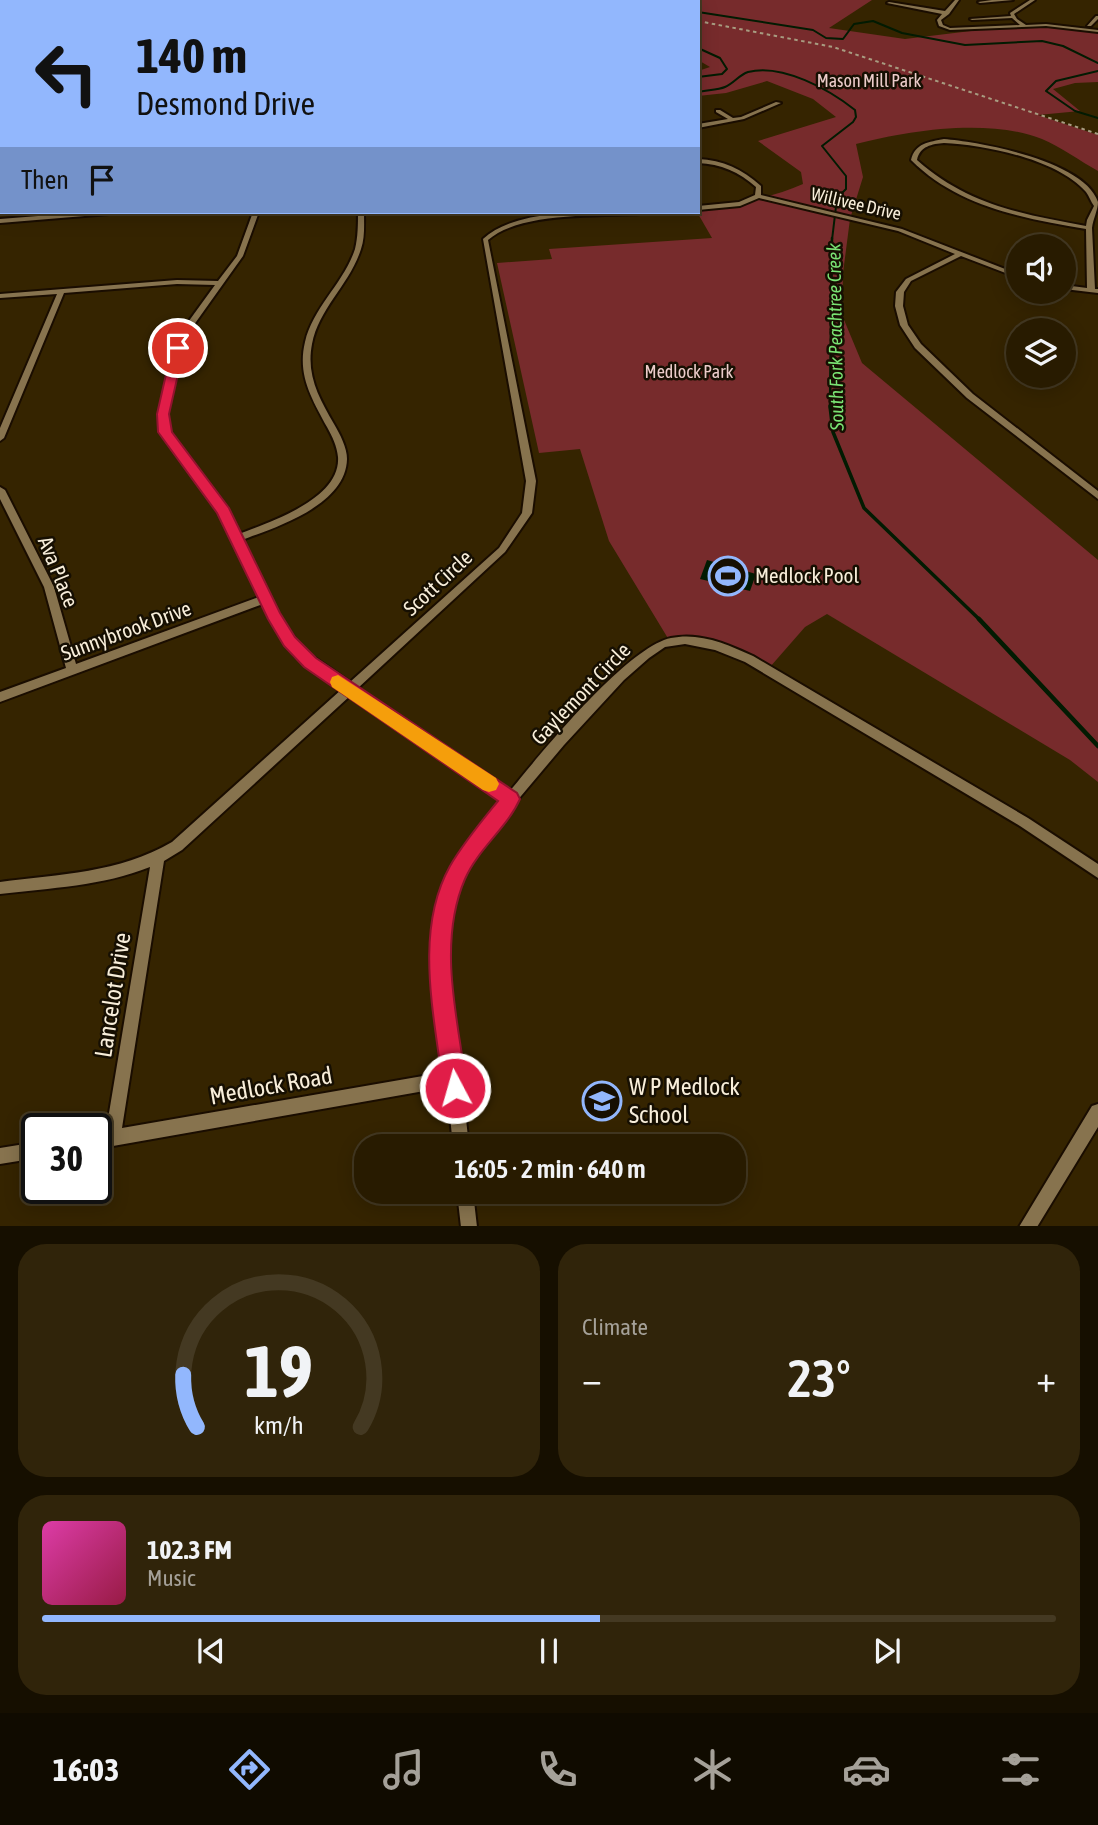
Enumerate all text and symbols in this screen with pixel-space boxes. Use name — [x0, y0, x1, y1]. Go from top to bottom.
text: 140 m — [136, 27, 247, 83]
icon: left — [21, 28, 112, 119]
park label: Mason Mill Park — [817, 70, 921, 91]
text: Desmond Drive — [136, 85, 315, 122]
icon: arrive — [83, 161, 121, 199]
text: Then — [21, 165, 69, 195]
street label: Willivee Drive — [809, 183, 903, 224]
map controls — [1006, 234, 1076, 388]
button: sound — [1006, 234, 1076, 304]
water label: South Fork Peachtree Creek — [822, 242, 848, 432]
pin — [148, 318, 208, 378]
button: layers — [1006, 318, 1076, 388]
icon: arrive — [159, 329, 197, 367]
park label: Medlock Park — [645, 361, 733, 382]
street label: Ava Place — [34, 533, 84, 611]
street label: Scott Circle — [398, 545, 476, 620]
sports icon: Medlock Pool — [707, 555, 749, 597]
place label: Medlock Pool — [755, 563, 859, 587]
street label: Sunnybrook Drive — [57, 595, 194, 665]
street label: Gaylemont Circle — [526, 638, 635, 749]
street label: Lancelot Drive — [89, 931, 136, 1059]
position arrow — [418, 1051, 492, 1125]
street label: Medlock Road — [207, 1061, 334, 1110]
place label: W P Medlock School — [629, 1073, 740, 1128]
school or university icon: W P Medlock School — [581, 1080, 623, 1122]
speed limit sign: 30 — [21, 1113, 112, 1204]
text: 16:05 · 2 min · 640 m — [454, 1154, 646, 1184]
text: Climate — [582, 1314, 648, 1340]
text: 19 — [245, 1329, 313, 1412]
text: 23° — [787, 1348, 851, 1408]
text: − — [582, 1357, 602, 1400]
text: + — [1036, 1357, 1056, 1400]
text: km/h — [254, 1410, 304, 1438]
text: 102.3 FM — [147, 1535, 232, 1565]
text: Music — [147, 1565, 195, 1591]
icon: previous — [192, 1632, 230, 1670]
icon: pause — [530, 1632, 568, 1670]
icon: next — [868, 1632, 906, 1670]
icon: directions — [225, 1745, 274, 1794]
icon: music — [379, 1745, 428, 1794]
icon: phone — [533, 1745, 582, 1794]
icon: climate — [688, 1745, 737, 1794]
icon: car — [842, 1745, 891, 1794]
icon: filters — [996, 1745, 1045, 1794]
text: 16:03 — [53, 1751, 119, 1788]

